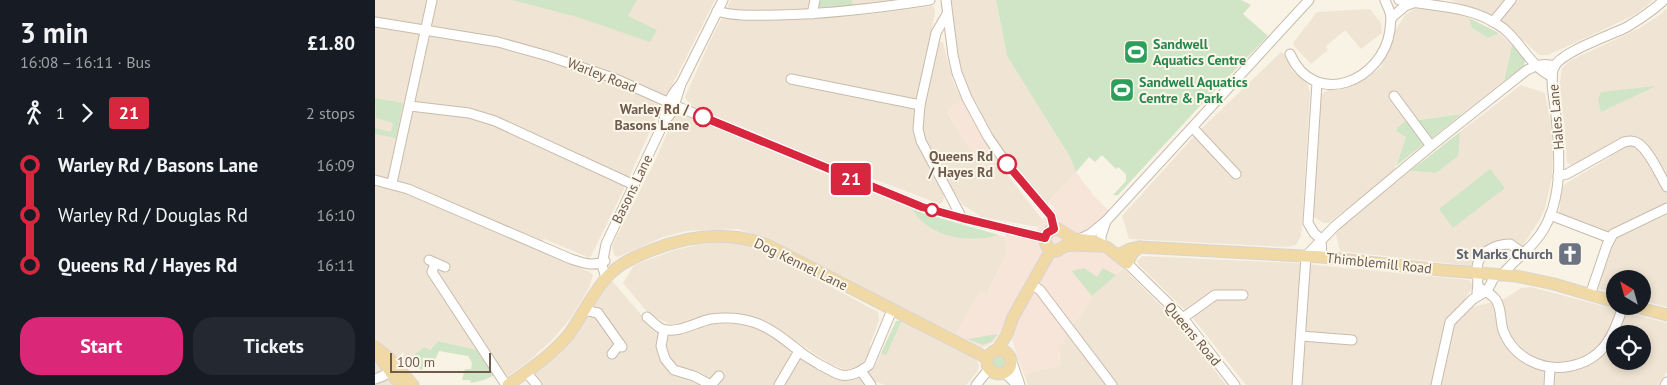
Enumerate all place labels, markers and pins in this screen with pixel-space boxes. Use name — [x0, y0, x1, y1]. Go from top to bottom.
place label: Sandwell Aquatics Centre — [1153, 35, 1246, 69]
sports icon: Sandwell Aquatics Centre — [1123, 39, 1149, 65]
place label: Sandwell Aquatics Centre & Park — [1139, 73, 1248, 107]
sports icon: Sandwell Aquatics Centre & Park — [1109, 77, 1135, 103]
place label: Warley Rd / Basons Lane — [614, 100, 690, 134]
marker: Warley Rd / Basons Lane — [693, 107, 713, 127]
place label: Queens Rd / Hayes Rd — [928, 147, 993, 181]
marker: Queens Rd / Hayes Rd — [997, 154, 1017, 174]
unlabelled marker — [925, 203, 939, 217]
church icon: St Marks Church — [1557, 241, 1583, 267]
place label: St Marks Church — [1456, 245, 1553, 263]

